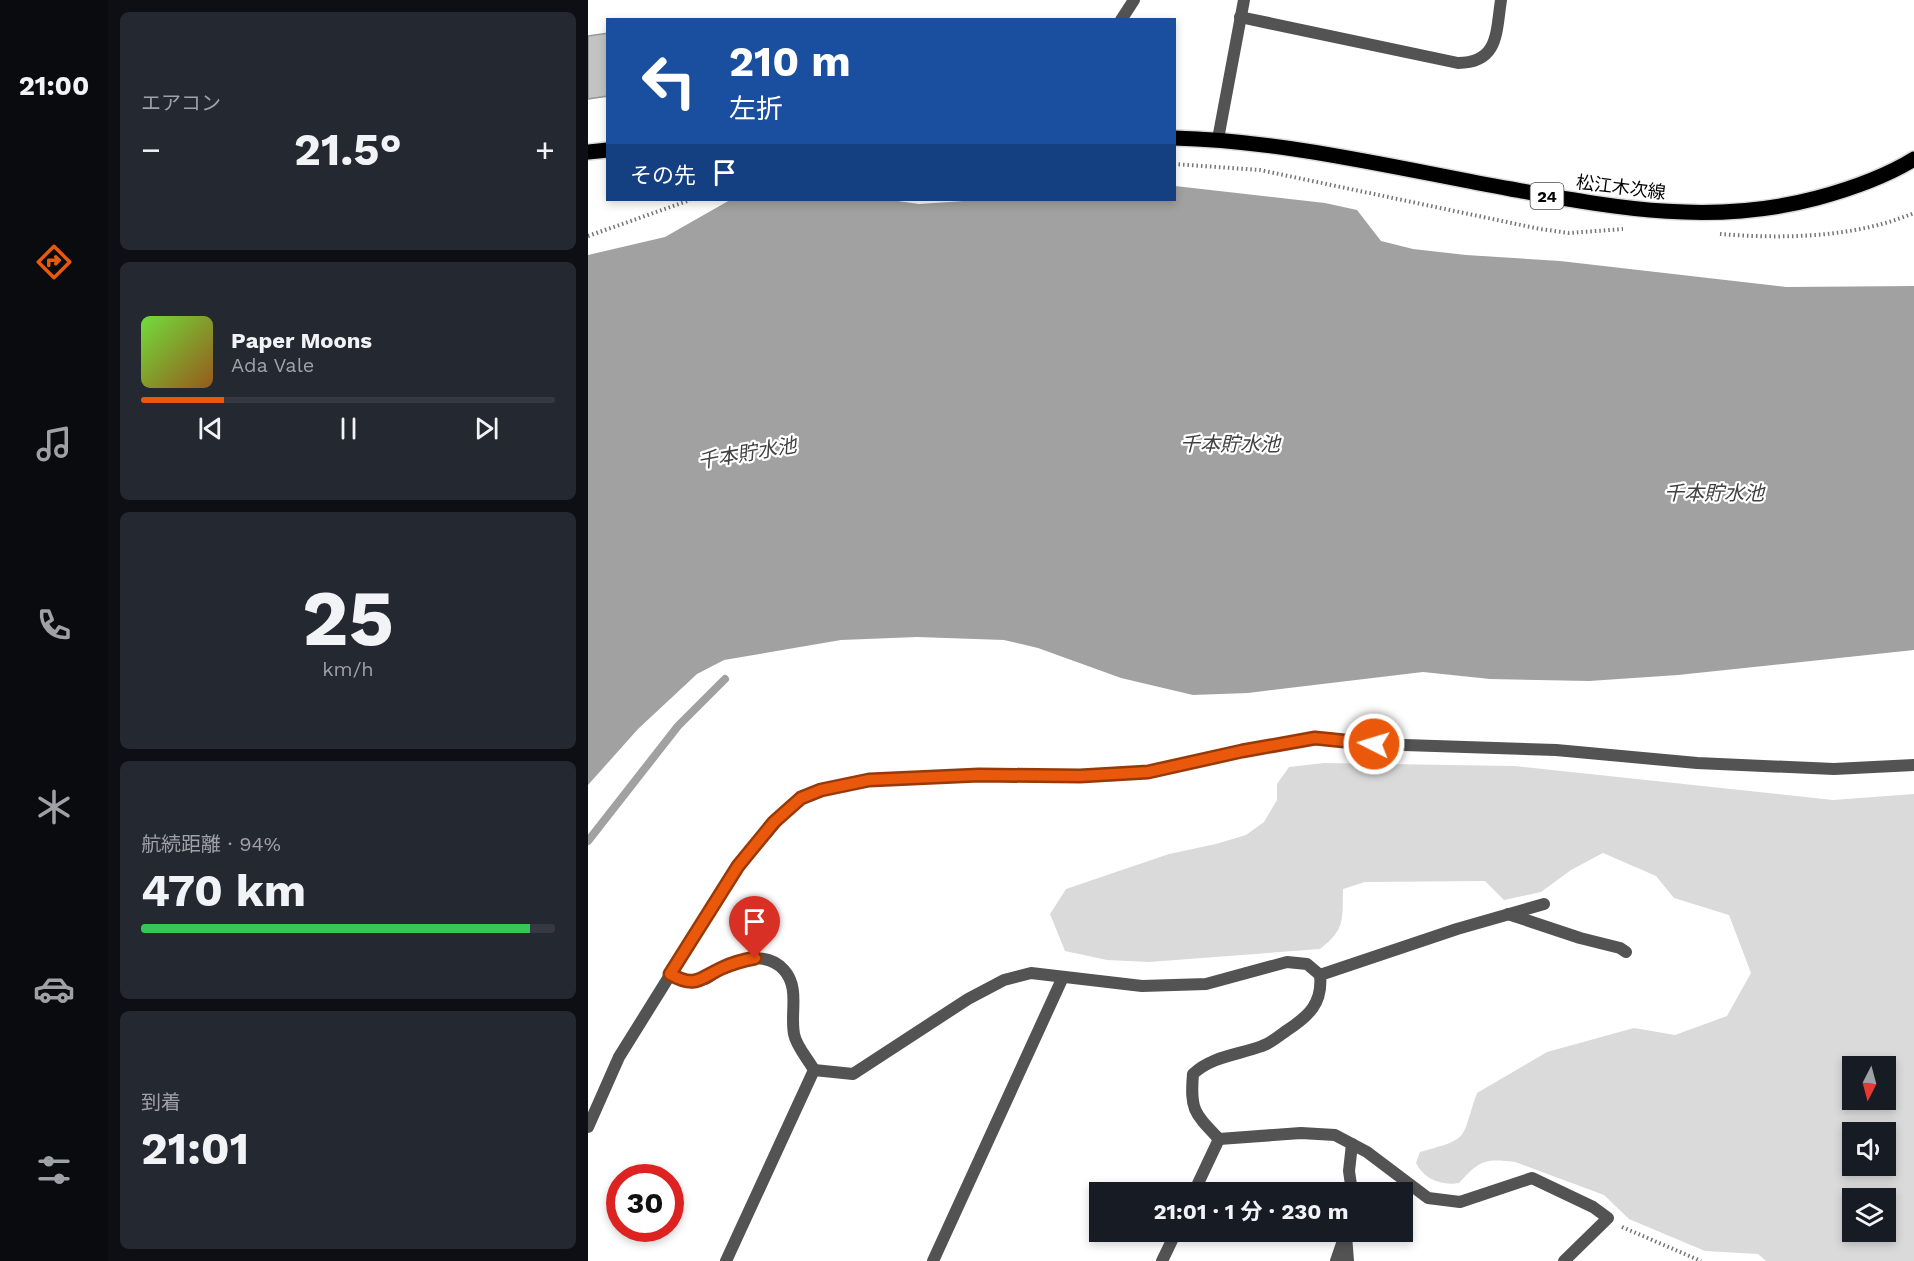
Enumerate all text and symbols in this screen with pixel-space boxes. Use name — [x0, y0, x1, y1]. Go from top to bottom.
text: 210 m — [729, 37, 851, 86]
icon: left — [630, 42, 708, 120]
text: 21:00 — [19, 70, 89, 102]
text: エアコン — [141, 91, 221, 115]
text: 左折 — [729, 93, 783, 125]
text: 21.5° — [294, 123, 402, 176]
text: − — [141, 130, 161, 169]
text: + — [535, 130, 555, 169]
icon: arrive — [708, 156, 741, 189]
text: その先 — [630, 163, 696, 188]
street label: 松江木次線 — [1575, 171, 1667, 203]
road number: 24 — [1530, 183, 1564, 209]
icon: directions — [33, 241, 75, 283]
text: Paper Moons — [231, 328, 372, 353]
text: Ada Vale — [231, 353, 314, 377]
icon: previous — [194, 412, 227, 445]
icon: pause — [332, 412, 365, 445]
icon: next — [470, 412, 503, 445]
icon: music — [33, 423, 75, 465]
water label: 千本貯水池 — [696, 432, 800, 474]
water label: 千本貯水池 — [1180, 432, 1282, 456]
water label: 千本貯水池 — [1664, 481, 1766, 505]
text: 25 — [302, 572, 394, 664]
icon: phone — [33, 604, 75, 646]
text: km/h — [322, 657, 374, 681]
position arrow — [1342, 712, 1406, 776]
icon: climate — [33, 786, 75, 828]
text: 航続距離 · 94% — [141, 832, 281, 856]
text: 470 km — [141, 864, 306, 917]
pin — [729, 896, 780, 958]
icon: arrive — [738, 905, 771, 938]
icon: car — [33, 968, 75, 1010]
north arrow — [1842, 1056, 1896, 1110]
map controls — [1842, 1056, 1896, 1242]
text: 到着 — [141, 1090, 181, 1114]
text: 21:01 — [141, 1122, 249, 1175]
button: sound — [1842, 1122, 1896, 1176]
icon: filters — [33, 1149, 75, 1191]
speed limit sign: 30 — [606, 1164, 684, 1242]
button: layers — [1842, 1188, 1896, 1242]
text: 21:01 · 1 分 · 230 m — [1153, 1199, 1349, 1224]

